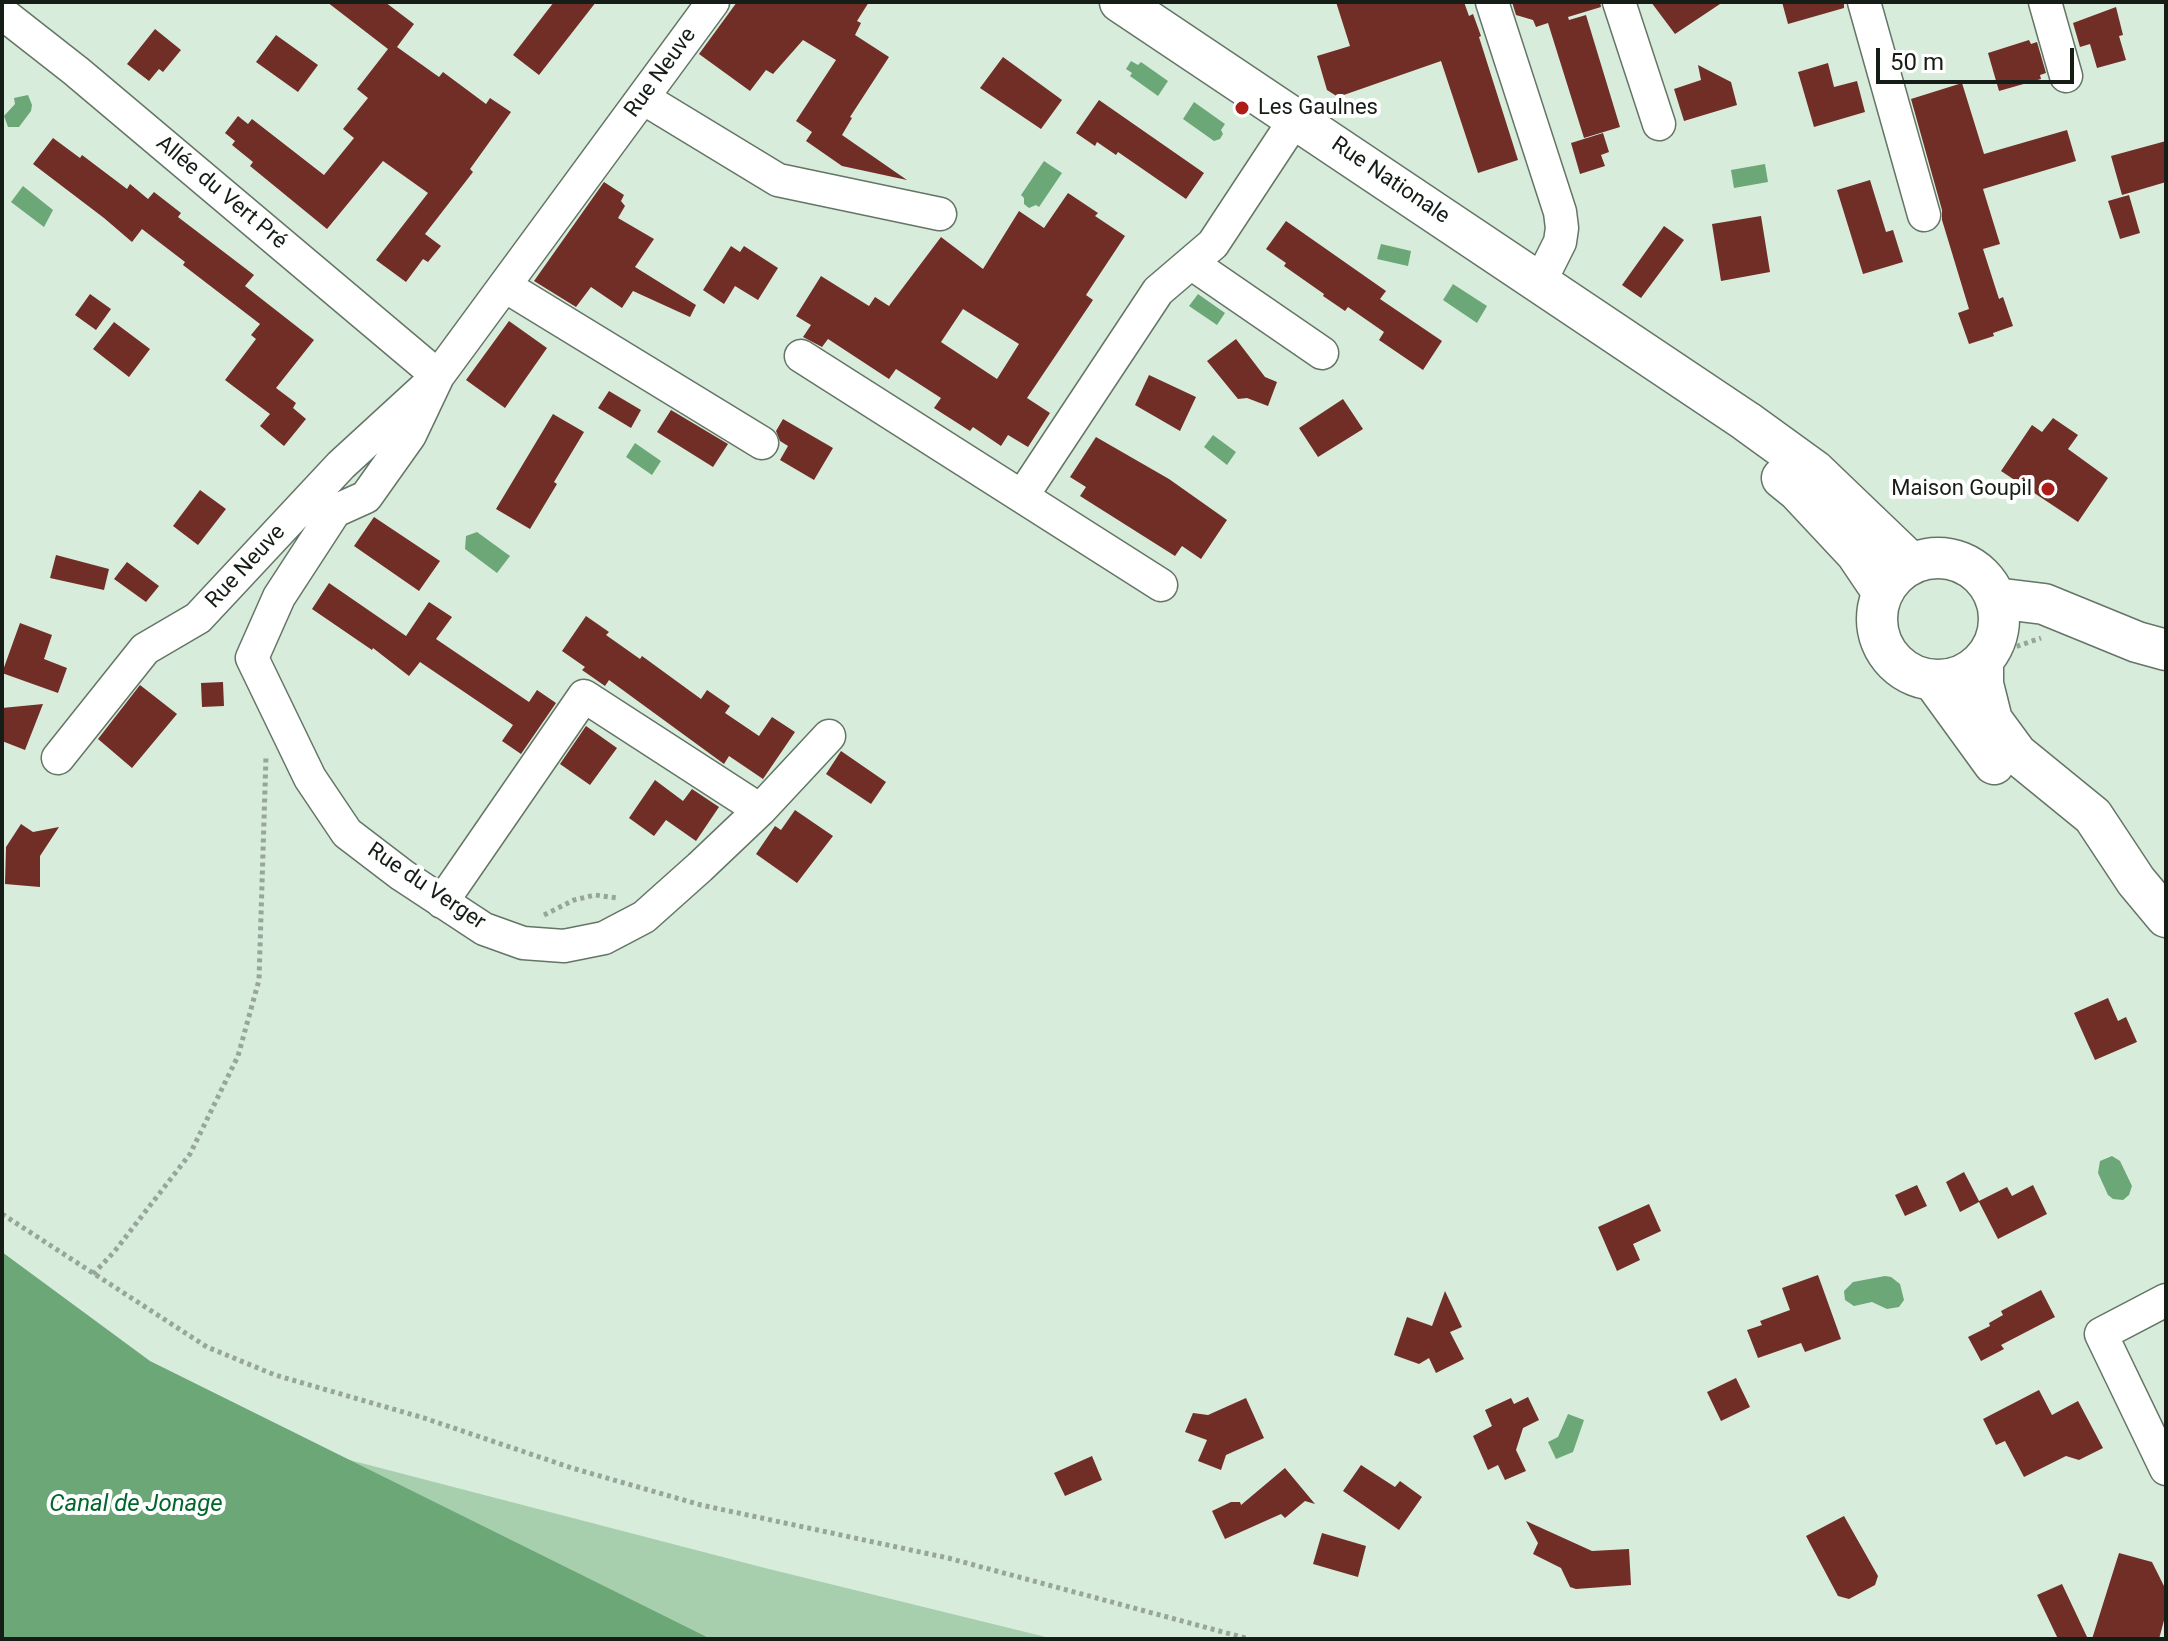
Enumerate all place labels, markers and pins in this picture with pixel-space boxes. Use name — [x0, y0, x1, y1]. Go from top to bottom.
place label: Les Gaulnes — [1258, 95, 1378, 121]
marker: Les Gaulnes — [1233, 99, 1251, 117]
place label: Maison Goupil — [1891, 476, 2032, 502]
marker: Maison Goupil — [2039, 480, 2057, 498]

